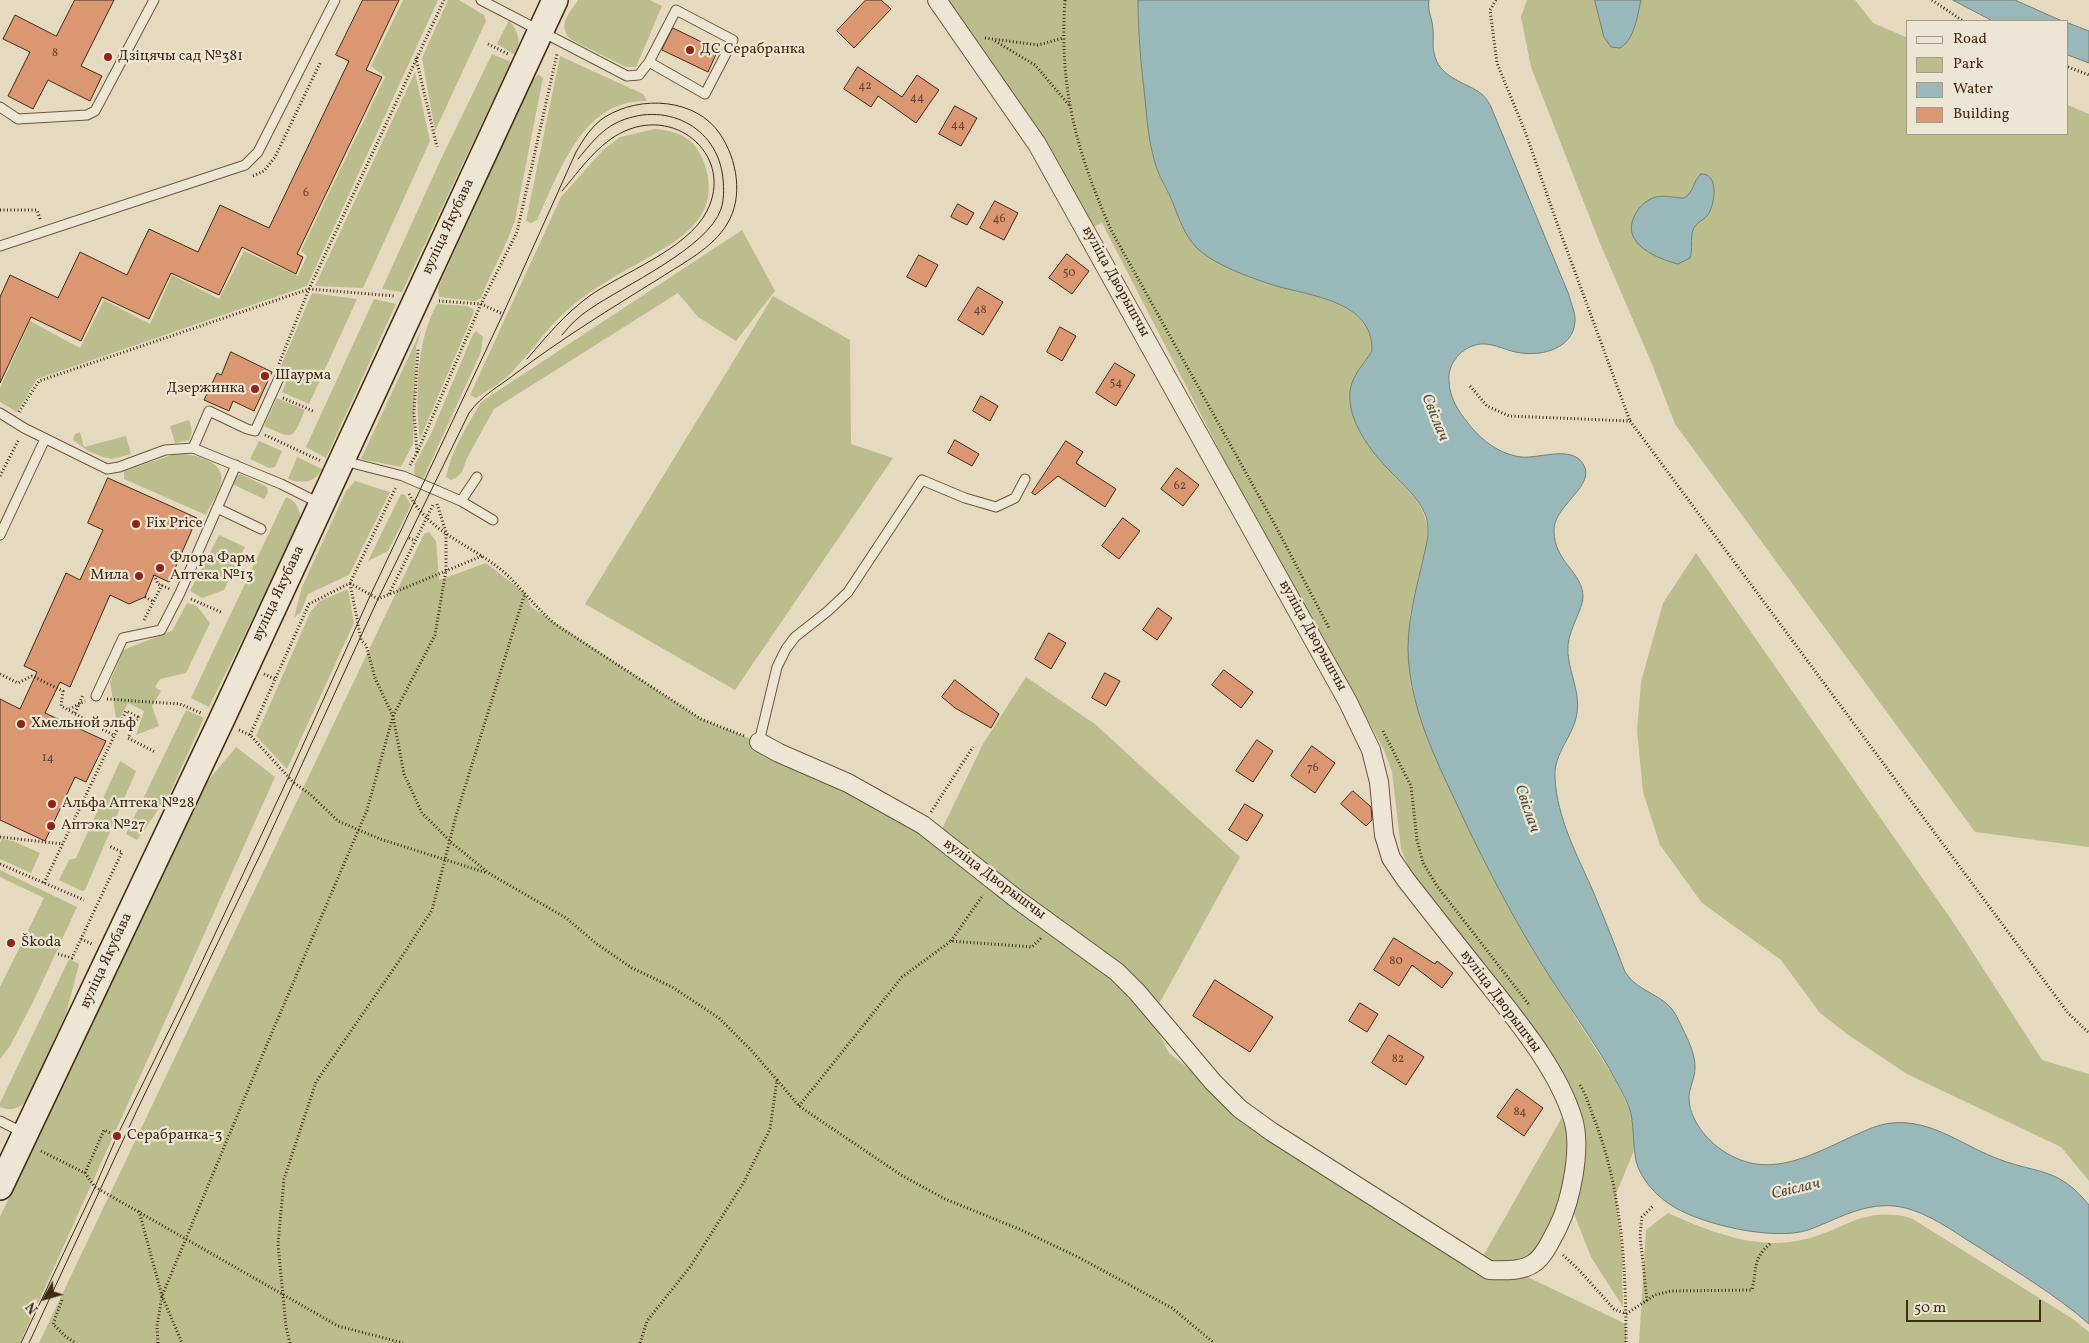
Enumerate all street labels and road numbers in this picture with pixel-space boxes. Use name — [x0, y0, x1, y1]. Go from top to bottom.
street label: вуліца Якубава — [419, 176, 479, 278]
street label: вуліца Дворышчы — [1077, 223, 1153, 341]
street label: вуліца Якубава — [249, 543, 309, 645]
street label: вуліца Дворышчы — [1274, 577, 1350, 695]
street label: вуліца Дворышчы — [939, 836, 1049, 924]
street label: вуліца Якубава — [77, 910, 137, 1012]
street label: вуліца Дворышчы — [1456, 947, 1544, 1057]

